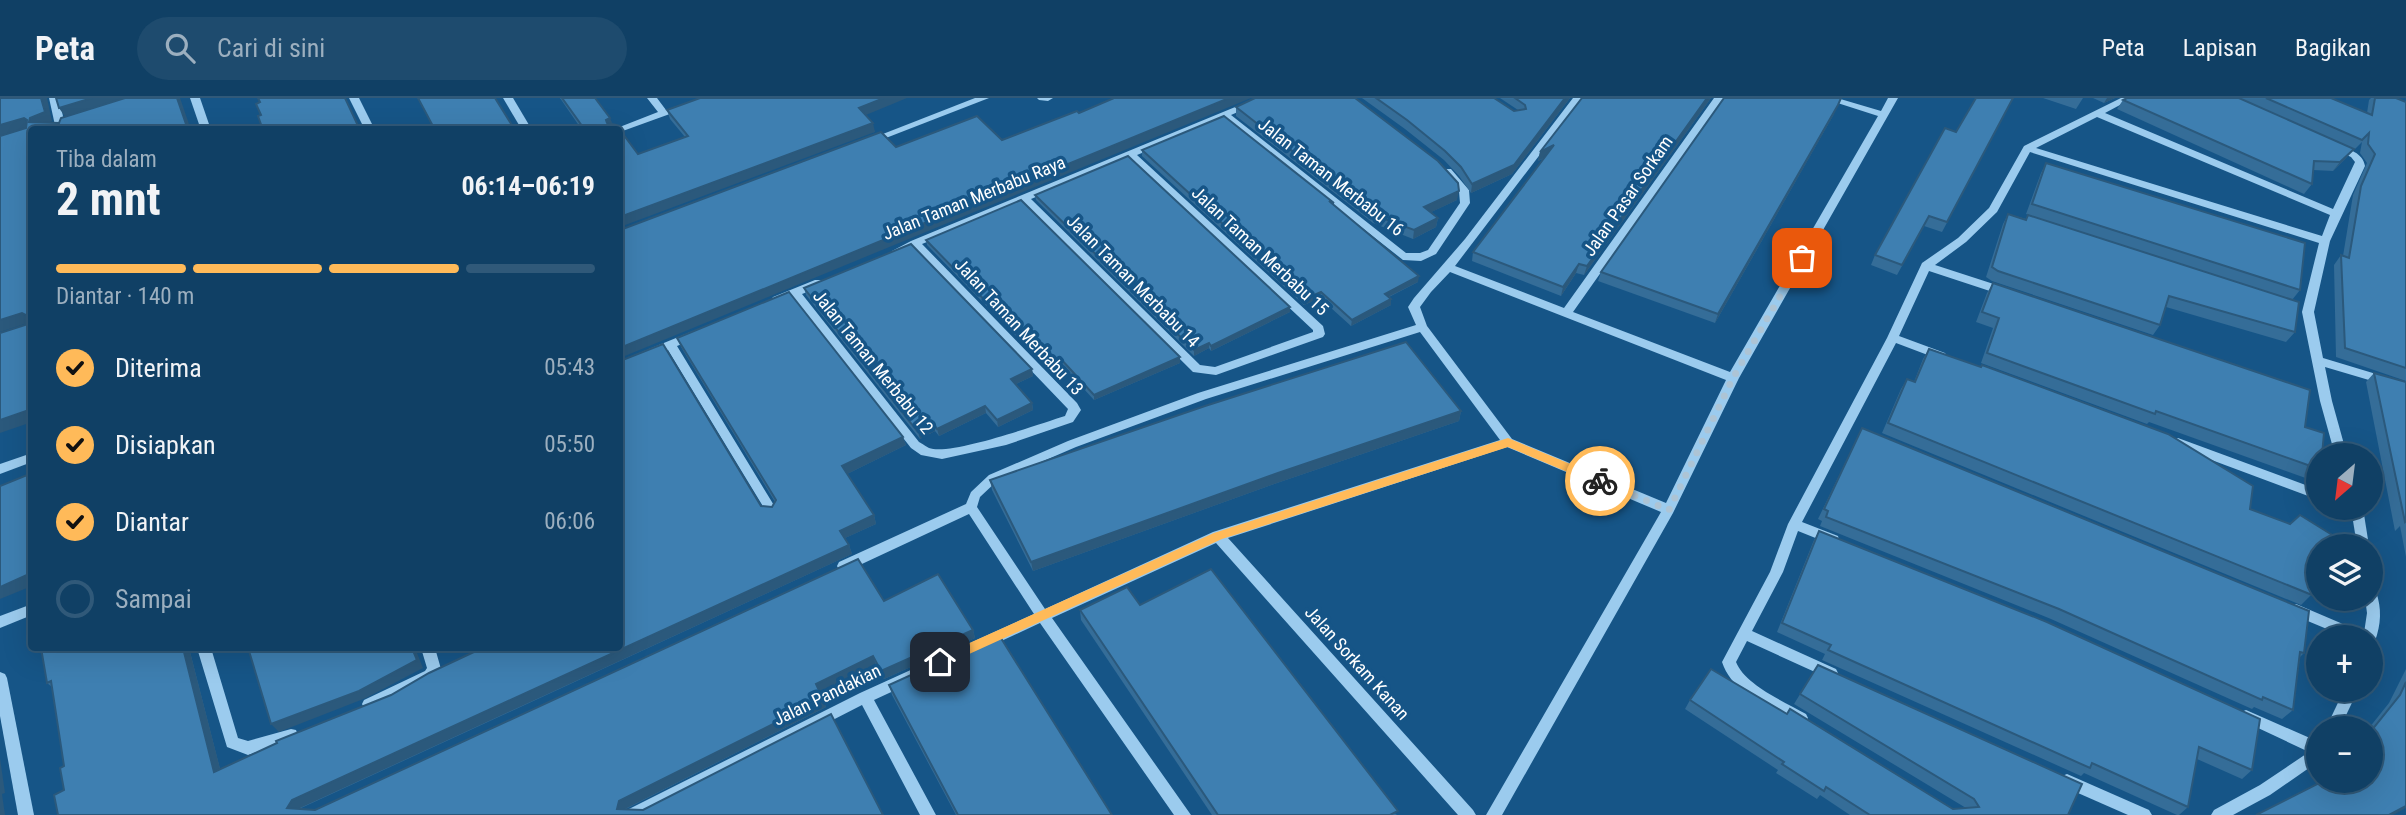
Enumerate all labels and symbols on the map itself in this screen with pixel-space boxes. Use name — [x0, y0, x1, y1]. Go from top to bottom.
street label: Jalan Taman Merbabu 16 — [1254, 113, 1408, 240]
street label: Jalan Pasar Sorkam — [1578, 132, 1677, 260]
street label: Jalan Taman Merbabu Raya — [879, 151, 1068, 244]
street label: Jalan Taman Merbabu 15 — [1188, 182, 1333, 319]
street label: Jalan Taman Merbabu 14 — [1063, 210, 1204, 351]
pin — [1772, 228, 1832, 288]
street label: Jalan Taman Merbabu 13 — [951, 254, 1088, 399]
street label: Jalan Taman Merbabu 12 — [809, 285, 938, 438]
north arrow — [2306, 443, 2384, 520]
courier — [1565, 446, 1635, 516]
street label: Jalan Sorkam Kanan — [1301, 602, 1414, 724]
pin — [910, 632, 970, 692]
street label: Jalan Pandakian — [769, 659, 884, 730]

